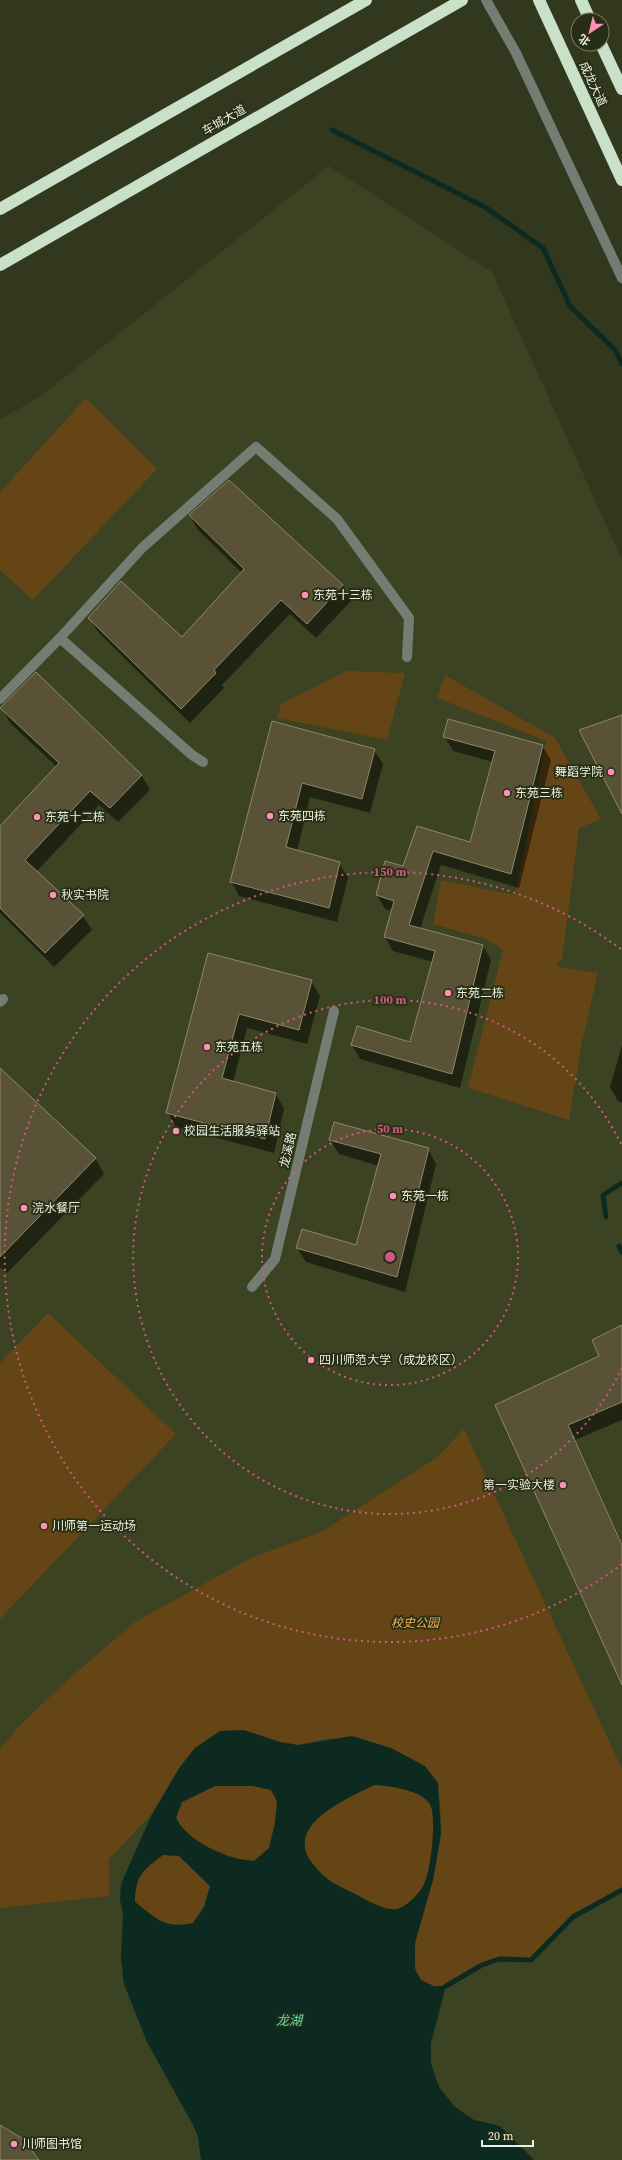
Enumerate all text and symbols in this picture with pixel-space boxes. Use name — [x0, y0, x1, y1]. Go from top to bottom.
north arrow — [570, 12, 610, 52]
text: 北 — [576, 30, 593, 49]
street label: 成龙大道 — [576, 59, 610, 109]
street label: 车城大道 — [199, 101, 249, 139]
place label: 东苑十三栋 — [313, 587, 373, 603]
marker: 东苑十三栋 — [300, 590, 310, 600]
place label: 舞蹈学院 — [555, 764, 603, 780]
marker: 舞蹈学院 — [606, 767, 616, 777]
place label: 东苑三栋 — [515, 785, 563, 801]
marker: 东苑三栋 — [502, 788, 512, 798]
place label: 东苑四栋 — [278, 808, 326, 824]
place label: 东苑十二栋 — [45, 809, 105, 825]
marker: 东苑四栋 — [265, 811, 275, 821]
marker: 东苑十二栋 — [32, 812, 42, 822]
text: 150 m — [374, 864, 407, 880]
place label: 秋实书院 — [61, 887, 109, 903]
marker: 秋实书院 — [48, 890, 58, 900]
place label: 东苑二栋 — [456, 985, 504, 1001]
marker: 东苑二栋 — [443, 988, 453, 998]
text: 100 m — [374, 992, 407, 1008]
place label: 东苑五栋 — [215, 1039, 263, 1055]
marker: 东苑五栋 — [202, 1042, 212, 1052]
text: 50 m — [377, 1121, 403, 1137]
place label: 校园生活服务驿站 — [184, 1123, 280, 1139]
marker: 校园生活服务驿站 — [171, 1126, 181, 1136]
street label: 龙溪路 — [276, 1131, 300, 1169]
place label: 东苑一栋 — [401, 1188, 449, 1204]
marker: 东苑一栋 — [388, 1191, 398, 1201]
place label: 浣水餐厅 — [32, 1200, 80, 1216]
marker: 浣水餐厅 — [19, 1203, 29, 1213]
centre of rings — [383, 1250, 397, 1264]
place label: 四川师范大学（成龙校区） — [319, 1352, 463, 1368]
marker: 四川师范大学（成龙校区） — [306, 1355, 316, 1365]
place label: 第一实验大楼 — [483, 1477, 555, 1493]
marker: 第一实验大楼 — [558, 1480, 568, 1490]
place label: 川师第一运动场 — [52, 1518, 136, 1534]
marker: 川师第一运动场 — [39, 1521, 49, 1531]
park label: 校史公园 — [391, 1615, 441, 1631]
water label: 龙湖 — [276, 2012, 304, 2029]
scale bar — [482, 2122, 533, 2148]
text: 20 m — [488, 2128, 514, 2144]
place label: 川师图书馆 — [22, 2136, 82, 2152]
marker: 川师图书馆 — [9, 2139, 19, 2149]

